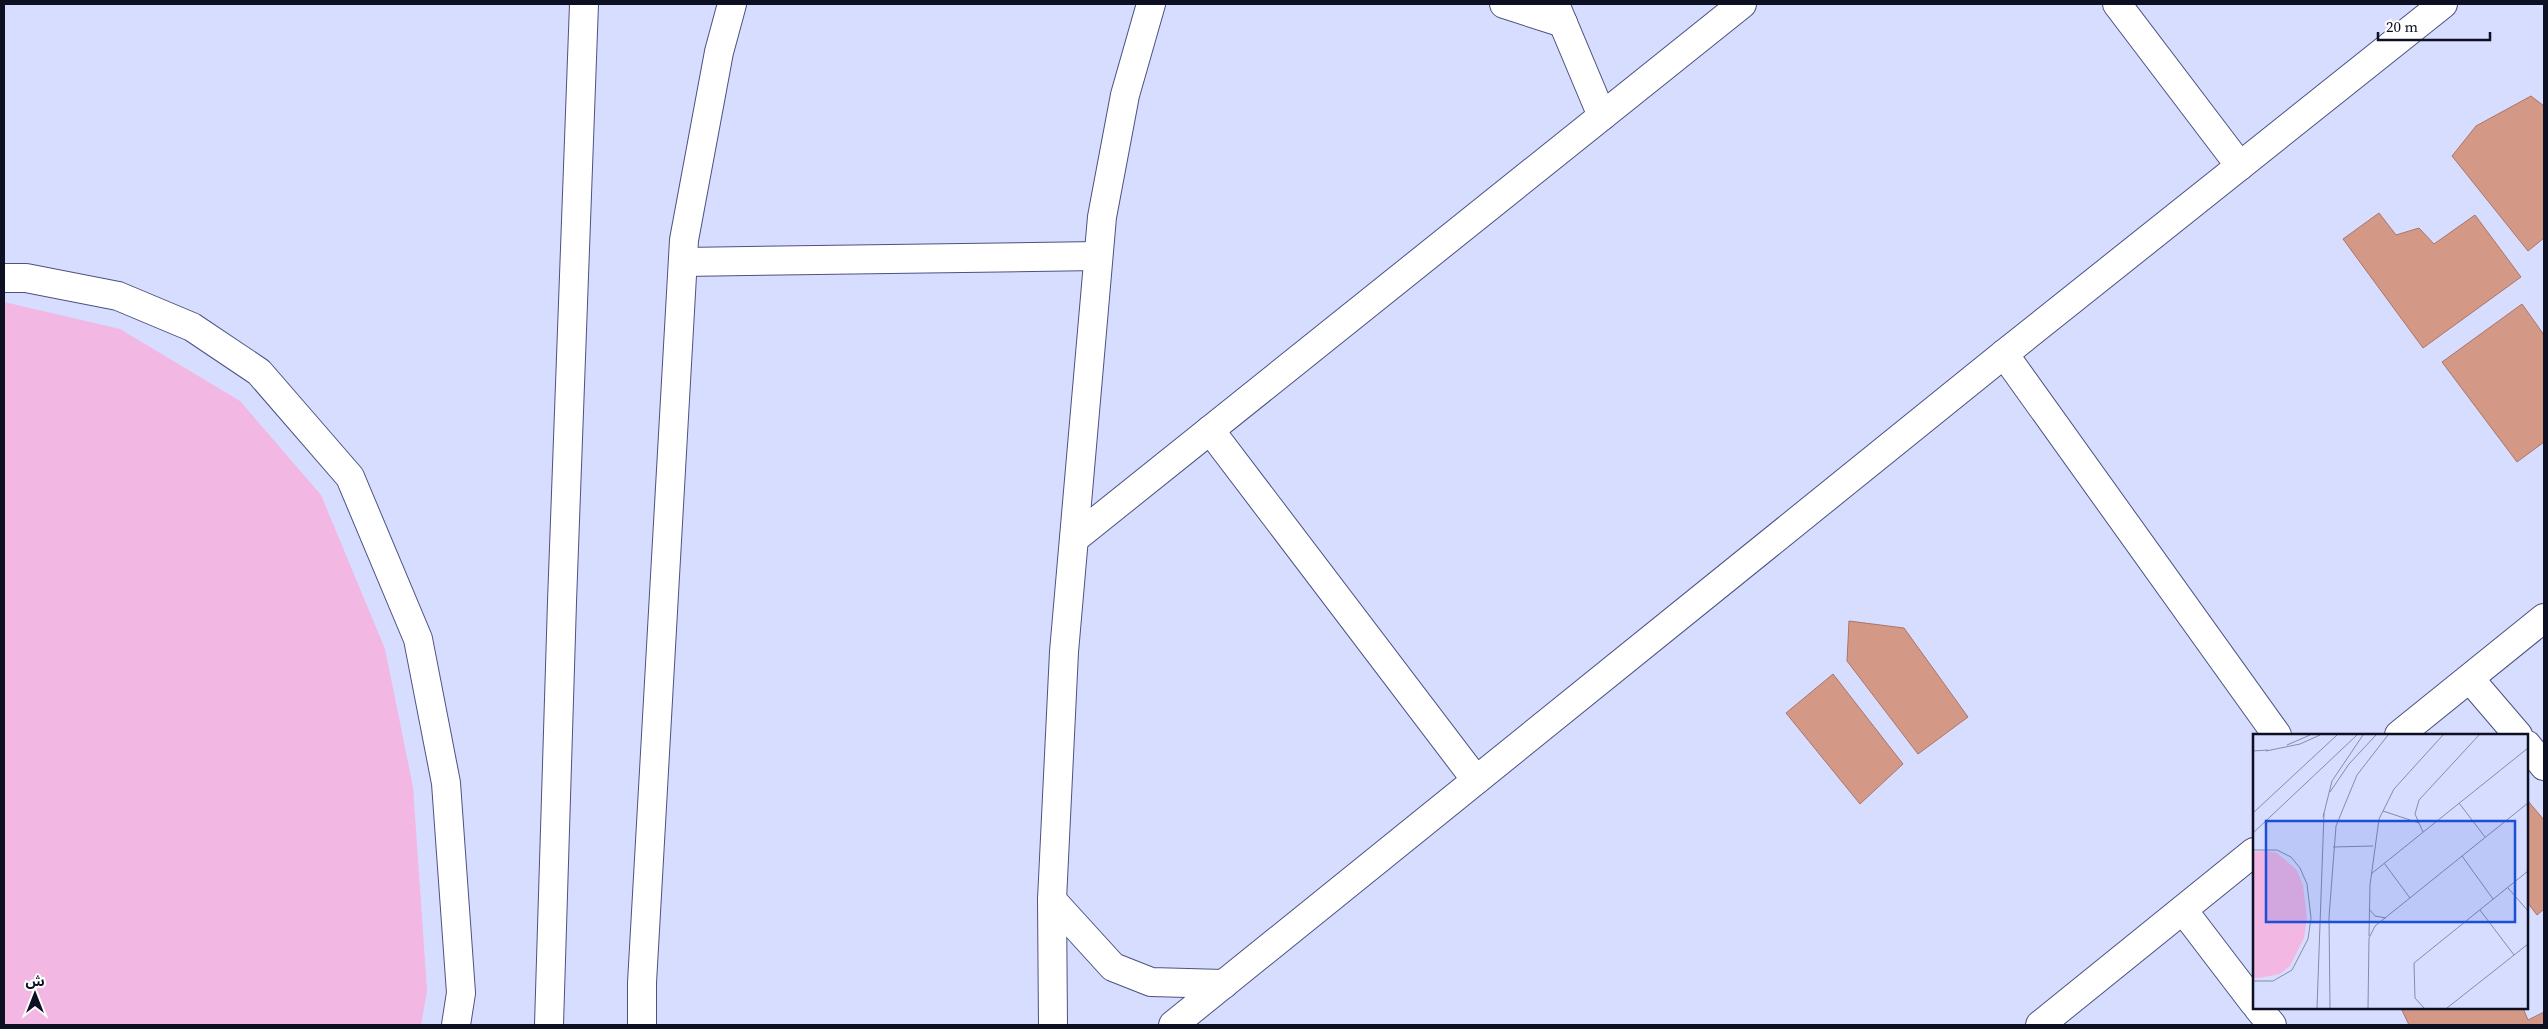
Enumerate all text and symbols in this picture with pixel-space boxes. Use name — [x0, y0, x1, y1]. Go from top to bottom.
scale bar — [2378, 10, 2490, 42]
text: 20 m — [2386, 16, 2418, 37]
inset map — [2253, 734, 2528, 1009]
north arrow — [10, 969, 60, 1019]
text: ش — [25, 971, 45, 991]

